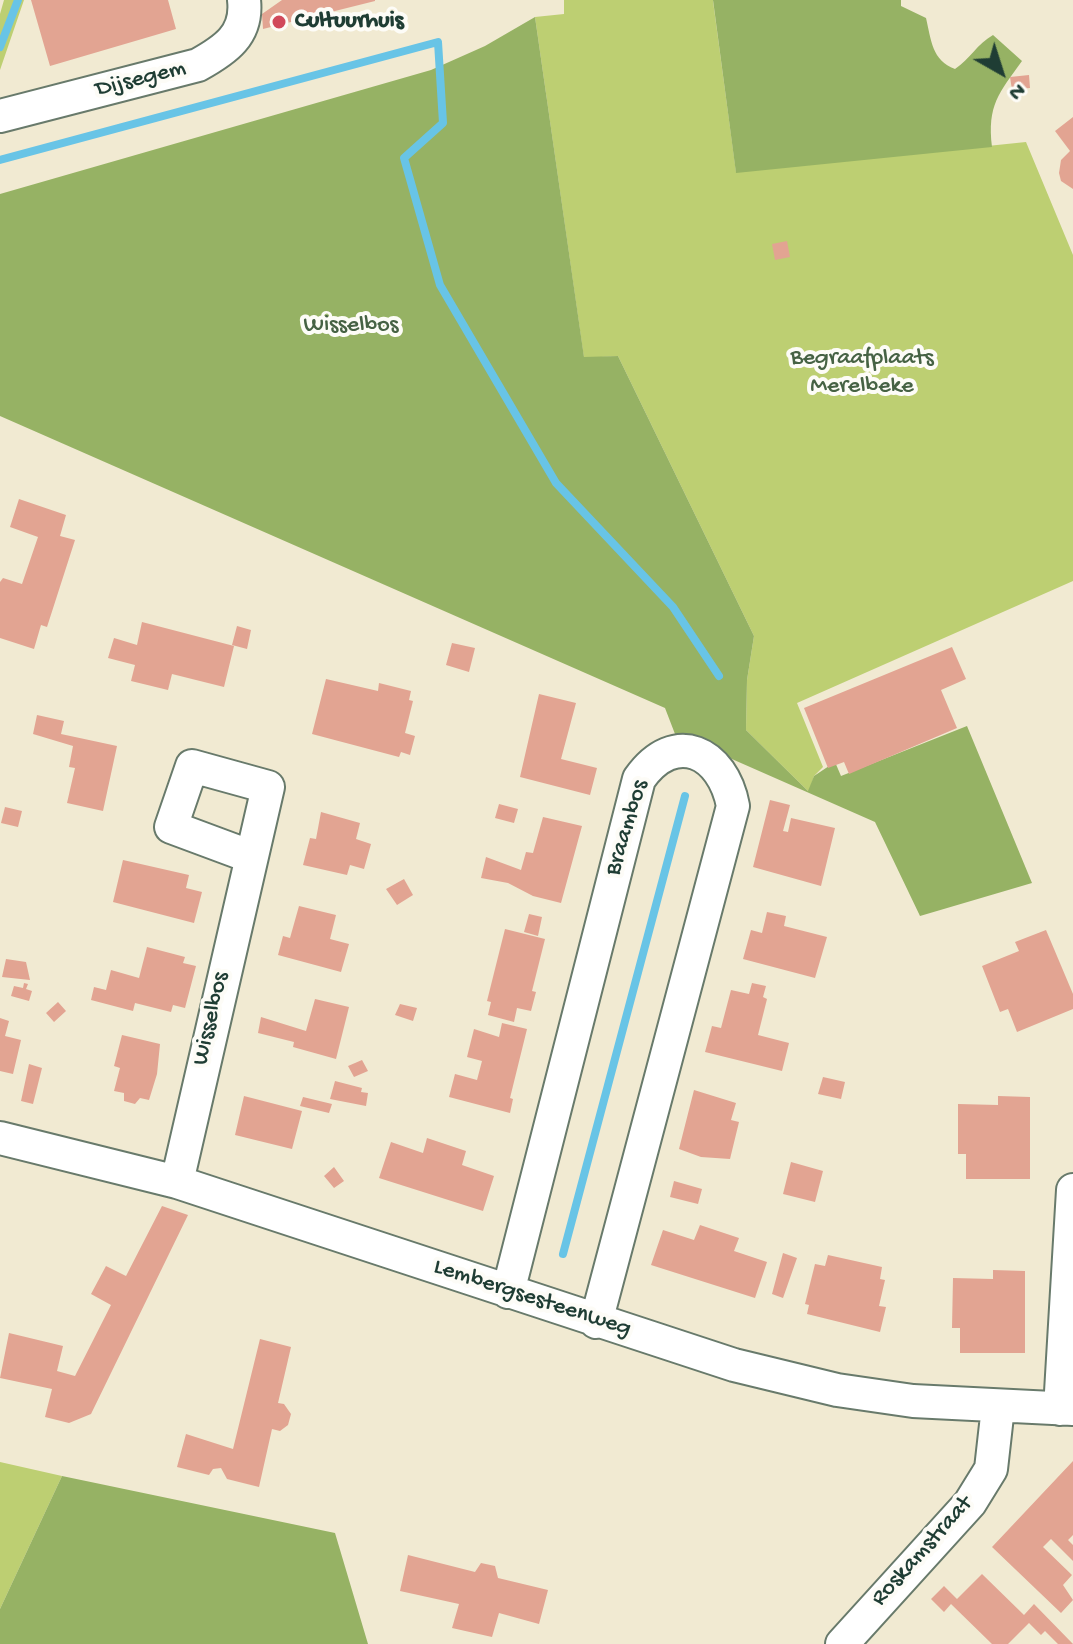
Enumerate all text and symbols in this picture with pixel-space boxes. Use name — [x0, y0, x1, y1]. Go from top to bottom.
place label: Cultuurhuis — [295, 8, 404, 36]
marker: Cultuurhuis — [270, 13, 288, 31]
north arrow — [961, 32, 1041, 112]
street label: Dijsegem — [93, 55, 189, 105]
text: N — [1002, 76, 1030, 105]
park label: Wisselbos — [304, 312, 398, 340]
park label: Begraafplaats Merelbeke — [790, 345, 934, 401]
street label: Braambos — [600, 777, 656, 879]
street label: Wisselbos — [187, 970, 237, 1068]
street label: Lembergsesteenweg — [430, 1253, 634, 1345]
street label: Roskamstraat — [866, 1491, 980, 1613]

